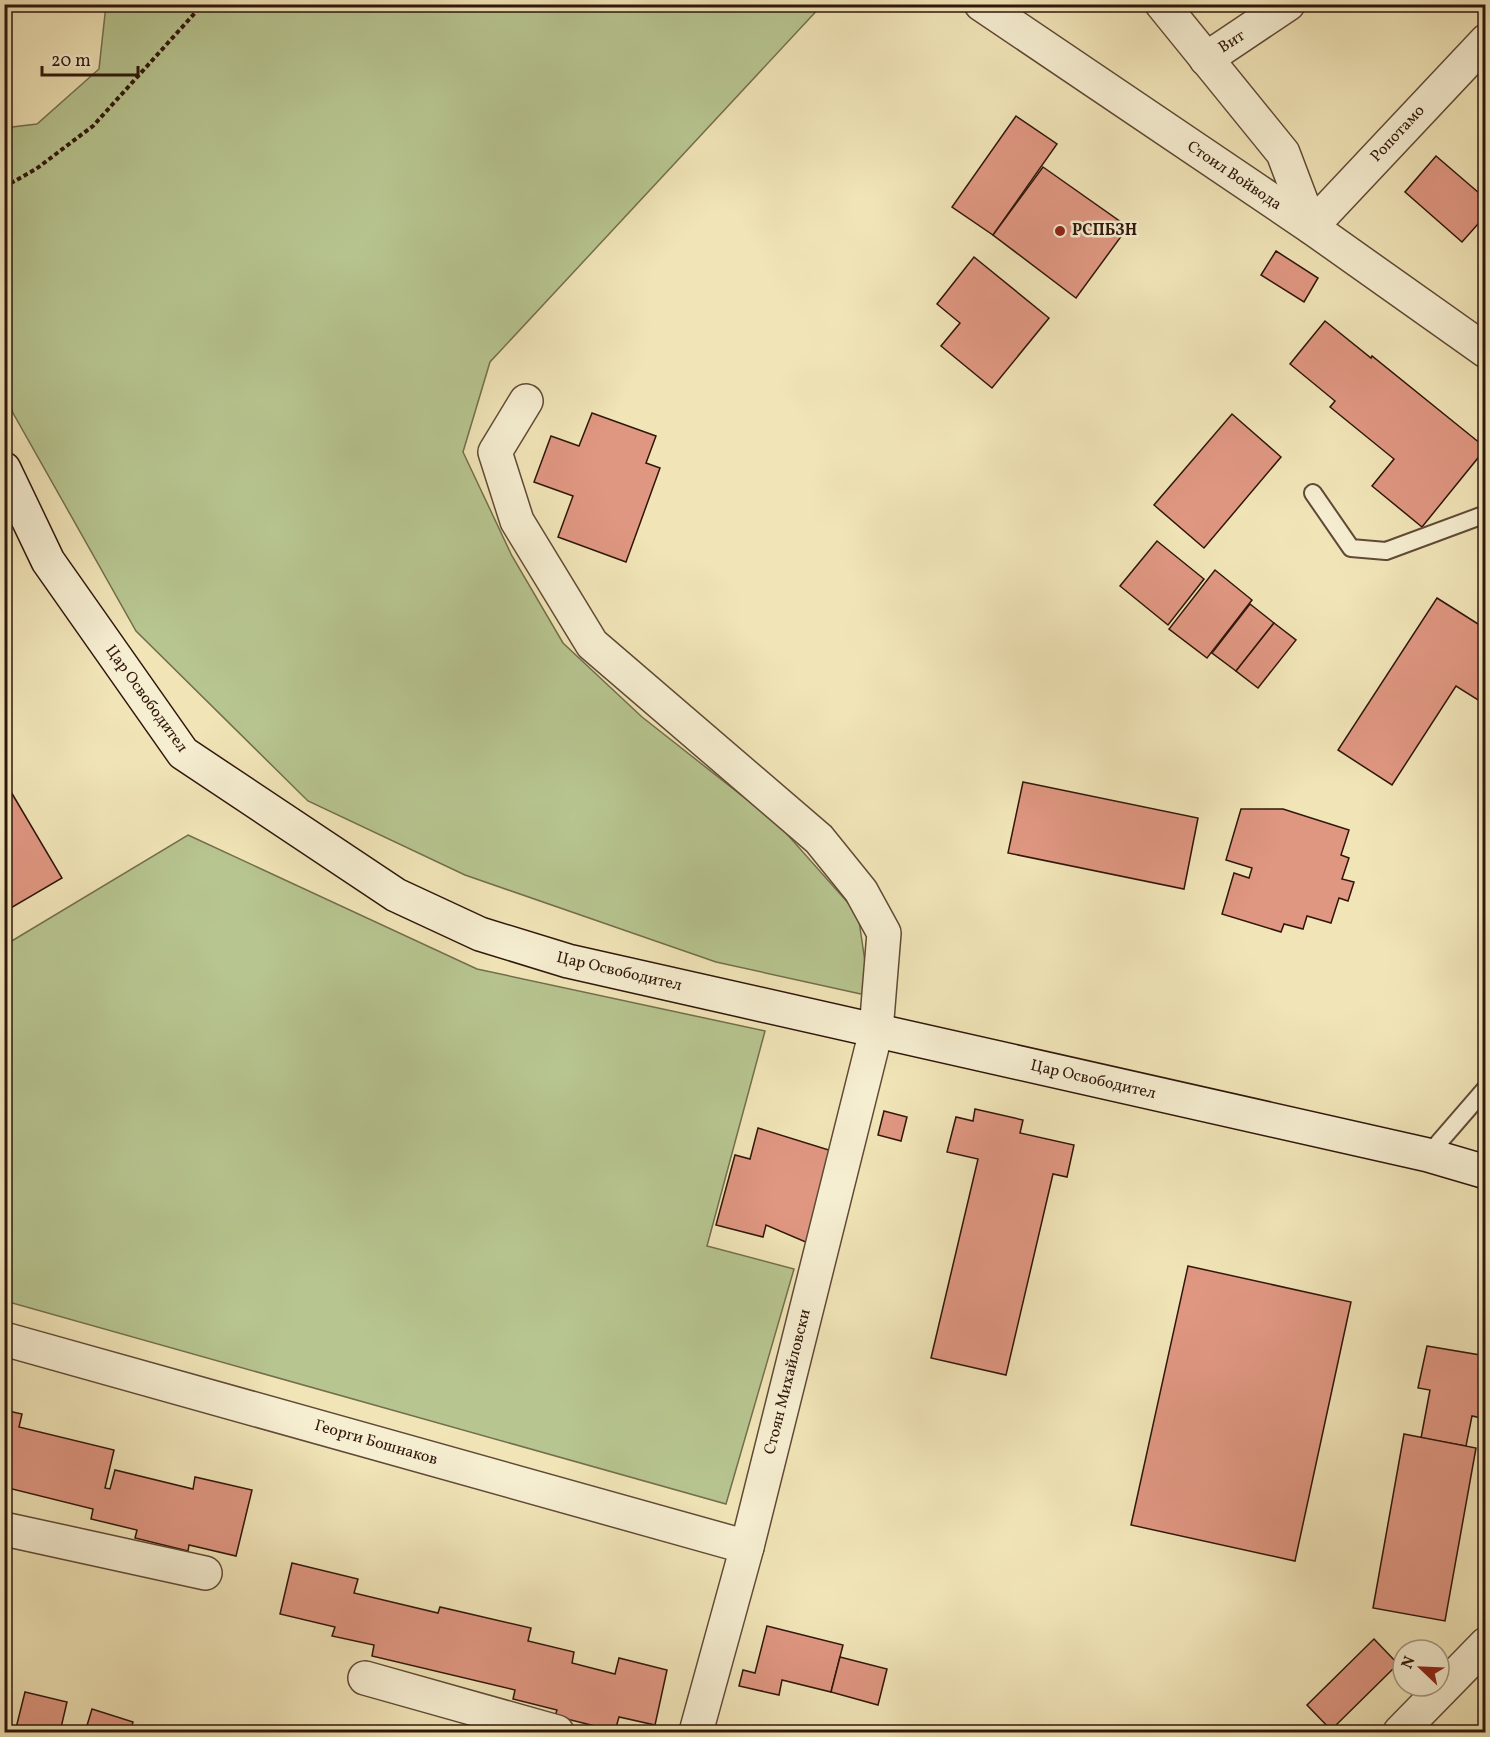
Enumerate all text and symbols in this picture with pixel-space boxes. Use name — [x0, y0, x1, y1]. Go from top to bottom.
street label: Вит — [1214, 25, 1250, 59]
scale bar — [42, 39, 138, 77]
text: 20 m — [51, 49, 91, 74]
street label: Ропотамо — [1366, 101, 1430, 167]
street label: Стоил Войвода — [1182, 136, 1286, 216]
place label: РСПБЗН — [1072, 220, 1137, 242]
marker: РСПБЗН — [1053, 224, 1067, 238]
street label: Цар Освободител — [99, 641, 193, 757]
street label: Цар Освободител — [554, 947, 684, 997]
street label: Цар Освободител — [1028, 1055, 1158, 1105]
street label: Стоян Михайловски — [759, 1307, 817, 1457]
street label: Георги Бошнаков — [312, 1415, 440, 1471]
north arrow — [1391, 1638, 1451, 1698]
text: N — [1397, 1653, 1422, 1673]

